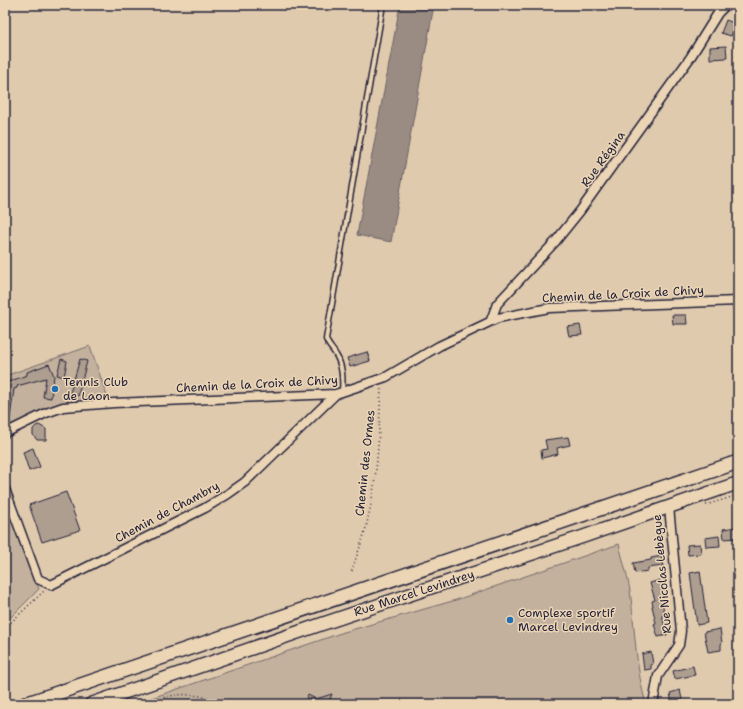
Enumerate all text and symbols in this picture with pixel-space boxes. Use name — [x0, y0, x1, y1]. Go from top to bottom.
street label: Rue Régina — [577, 127, 629, 190]
street label: Chemin de la Croix de Chivy — [542, 282, 704, 306]
street label: Chemin de la Croix de Chivy — [176, 372, 338, 396]
place label: Tennis Club de Laon — [63, 374, 128, 404]
marker: Tennis Club de Laon — [50, 384, 60, 394]
street label: Chemin des Ormes — [351, 409, 379, 517]
street label: Chemin de Chambry — [112, 478, 222, 546]
street label: Rue Nicolas Lebègue — [649, 513, 675, 634]
street label: Rue Marcel Levindrey — [352, 566, 476, 620]
place label: Complexe sportif Marcel Levindrey — [518, 605, 618, 635]
marker: Complexe sportif Marcel Levindrey — [505, 615, 515, 625]

